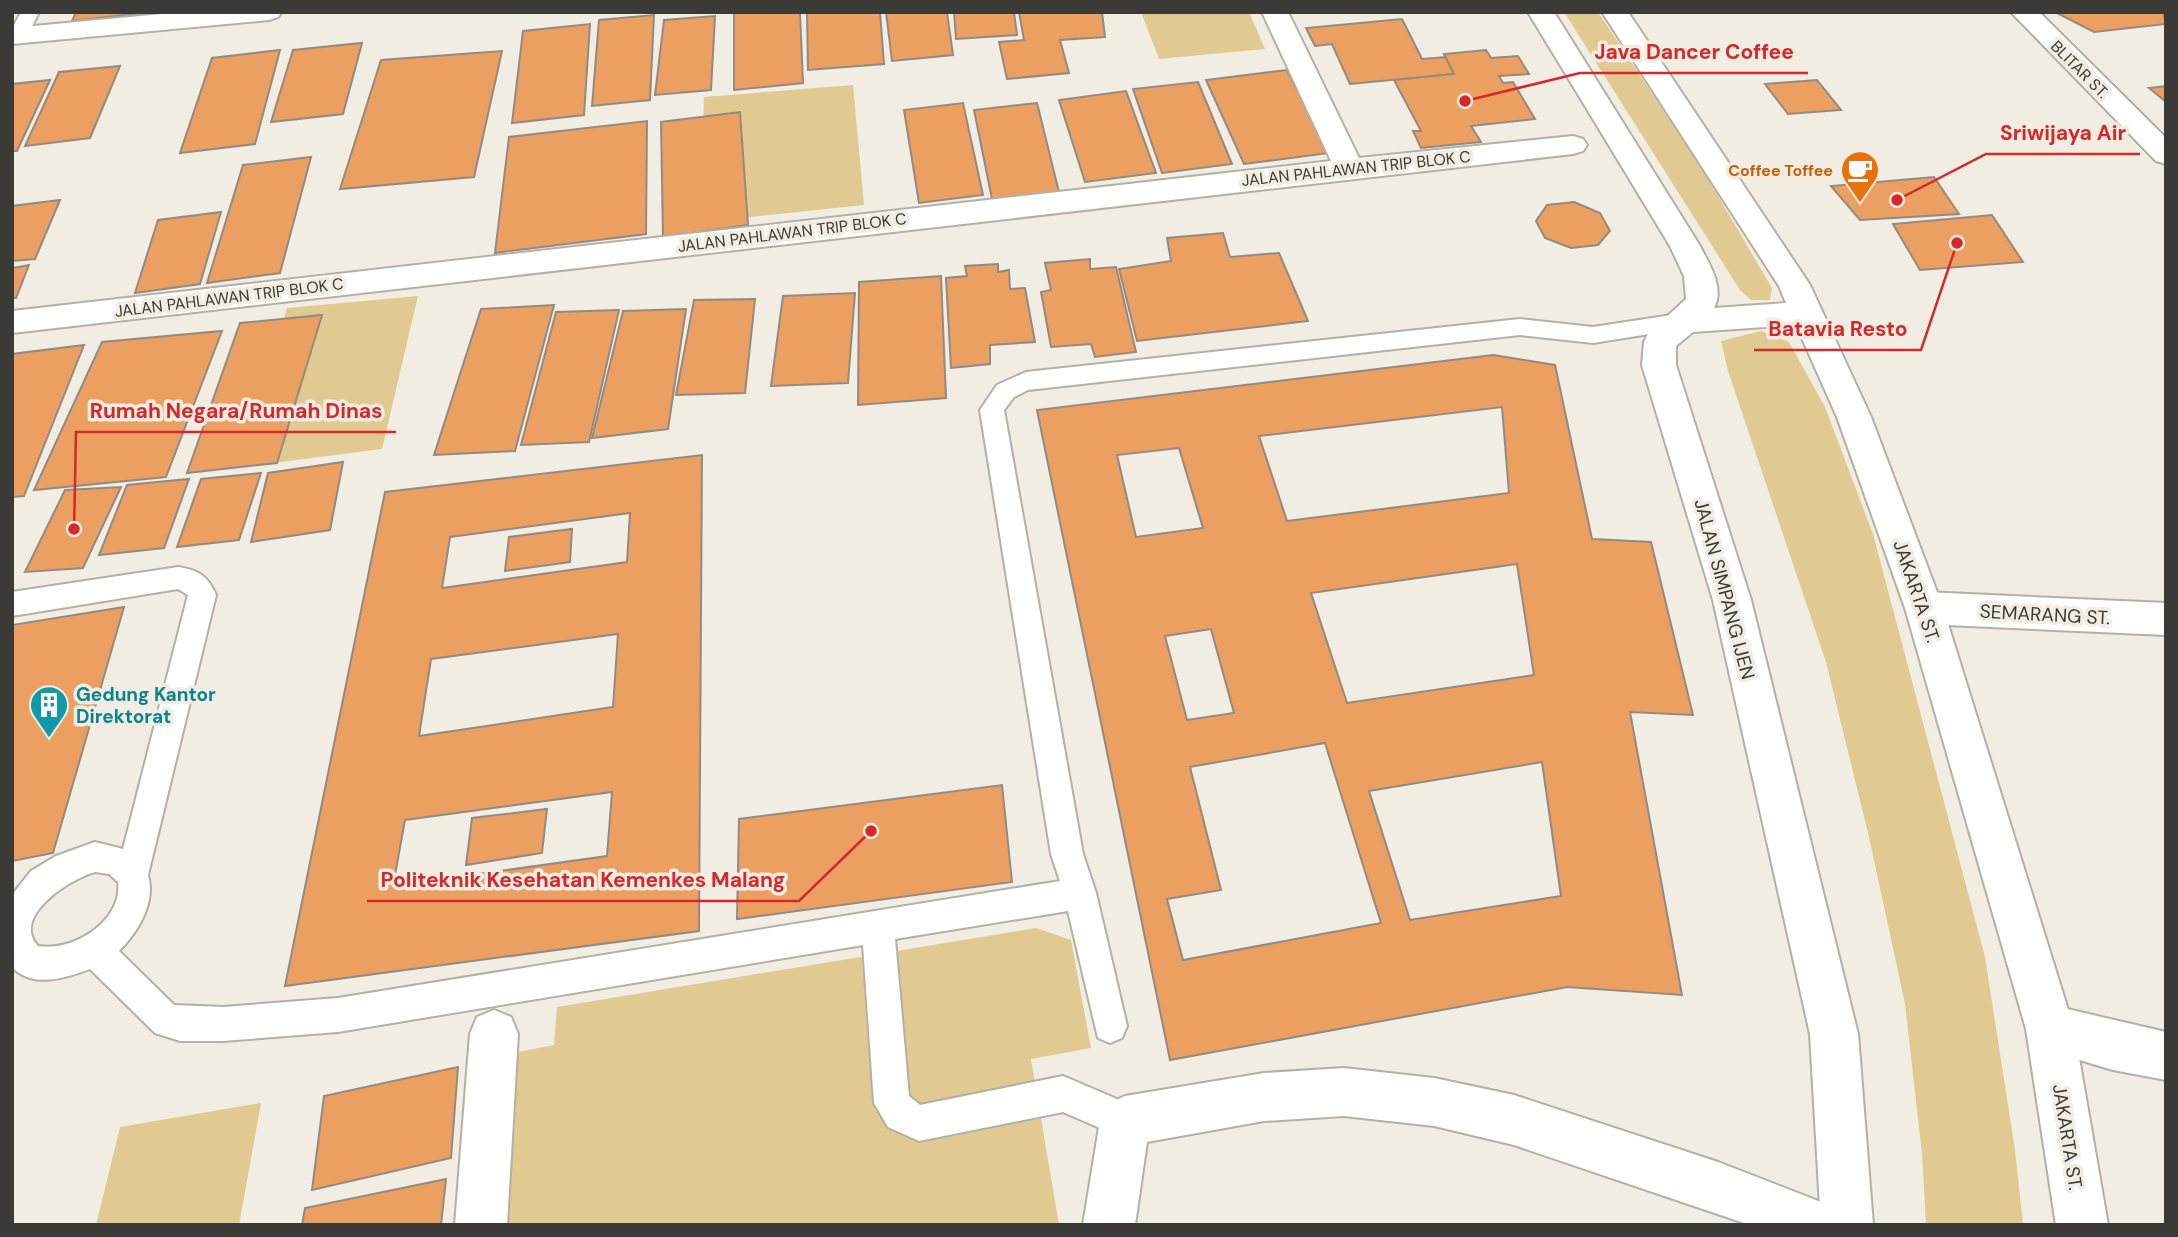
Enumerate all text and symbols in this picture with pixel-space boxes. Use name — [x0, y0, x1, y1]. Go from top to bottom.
callout: Java Dancer Coffee — [1580, 31, 1808, 73]
street label: BLITAR ST. — [2046, 36, 2113, 103]
text: Java Dancer Coffee — [1594, 38, 1794, 66]
callout: Sriwijaya Air — [1986, 112, 2140, 154]
text: Sriwijaya Air — [2000, 119, 2126, 147]
street label: JALAN PAHLAWAN TRIP BLOK C — [1240, 146, 1472, 191]
cafe icon: Coffee Toffee — [1839, 149, 1881, 204]
place label: Coffee Toffee — [1728, 160, 1833, 181]
street label: JALAN PAHLAWAN TRIP BLOK C — [676, 208, 908, 257]
street label: JALAN PAHLAWAN TRIP BLOK C — [113, 273, 345, 322]
callout: Batavia Resto — [1754, 308, 1921, 350]
text: Batavia Resto — [1768, 315, 1908, 343]
callout: Rumah Negara/Rumah Dinas — [76, 390, 396, 432]
text: Rumah Negara/Rumah Dinas — [90, 397, 382, 425]
street label: JALAN SIMPANG IJEN — [1688, 496, 1761, 682]
street label: JAKARTA ST. — [1887, 537, 1946, 646]
street label: SEMARANG ST. — [1979, 599, 2111, 630]
place label: Gedung Kantor Direktorat — [76, 682, 216, 729]
building icon: Gedung Kantor Direktorat — [28, 684, 70, 739]
callout: Politeknik Kesehatan Kemenkes Malang — [367, 859, 799, 901]
text: Politeknik Kesehatan Kemenkes Malang — [381, 866, 785, 894]
street label: JAKARTA ST. — [2047, 1082, 2088, 1192]

